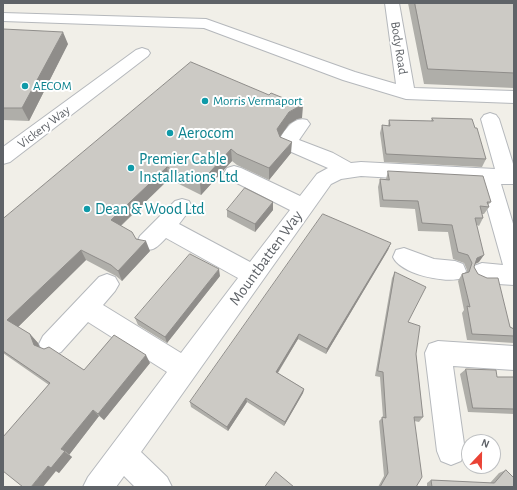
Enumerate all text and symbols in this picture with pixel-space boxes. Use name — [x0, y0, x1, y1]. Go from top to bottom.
street label: Body Road — [387, 20, 411, 76]
place label: AECOM — [33, 78, 72, 94]
marker: AECOM — [20, 81, 30, 91]
place label: Morris Vermaport — [213, 93, 302, 109]
marker: Morris Vermaport — [200, 96, 210, 106]
street label: Vickery Way — [15, 102, 73, 152]
place label: Aerocom — [178, 123, 234, 143]
marker: Aerocom — [165, 128, 175, 138]
place label: Premier Cable Installations Ltd — [139, 149, 238, 187]
marker: Premier Cable Installations Ltd — [126, 163, 136, 173]
place label: Dean & Wood Ltd — [95, 199, 205, 219]
marker: Dean & Wood Ltd — [82, 204, 92, 214]
street label: Mountbatten Way — [225, 207, 307, 309]
north arrow — [461, 434, 501, 474]
text: N — [480, 437, 491, 450]

